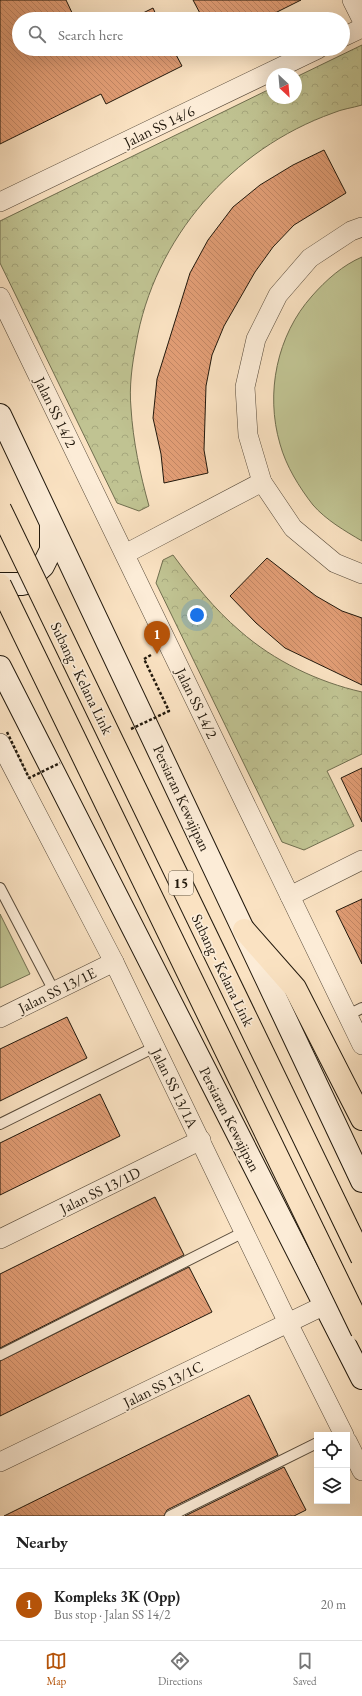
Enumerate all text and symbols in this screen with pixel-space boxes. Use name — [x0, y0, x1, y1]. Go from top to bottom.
search box — [12, 12, 350, 56]
icon: search — [26, 23, 48, 45]
text: Search here — [58, 25, 123, 44]
north arrow — [266, 68, 302, 104]
street label: Jalan SS 14/6 — [119, 101, 197, 152]
street label: Jalan SS 14/2 — [30, 372, 82, 451]
your location — [187, 605, 207, 625]
street label: Subang - Kelana Link — [47, 619, 118, 738]
pin: 1 — [144, 621, 170, 654]
street label: Jalan SS 14/2 — [171, 663, 223, 742]
street label: Persiaran Kewajipan — [149, 742, 215, 854]
road number: 15 — [169, 871, 193, 895]
street label: Subang - Kelana Link — [188, 911, 259, 1030]
street label: Jalan SS 13/1E — [13, 963, 100, 1018]
street label: Jalan SS 13/1A — [147, 1043, 203, 1132]
street label: Persiaran Kewajipan — [195, 1063, 265, 1175]
street label: Jalan SS 13/1D — [55, 1162, 143, 1219]
street label: Jalan SS 13/1C — [118, 1356, 206, 1412]
map controls — [314, 1432, 350, 1504]
button: locate — [314, 1432, 350, 1468]
button: layers — [314, 1468, 350, 1504]
text: Nearby — [16, 1531, 68, 1553]
text: Kompleks 3K (Opp) — [54, 1587, 180, 1606]
text: 1 — [26, 1596, 32, 1613]
text: 20 m — [321, 1596, 346, 1613]
text: Bus stop · Jalan SS 14/2 — [54, 1606, 171, 1623]
tab: Map — [45, 1650, 67, 1688]
tab: Directions — [158, 1650, 202, 1688]
tab: Saved — [293, 1650, 317, 1688]

